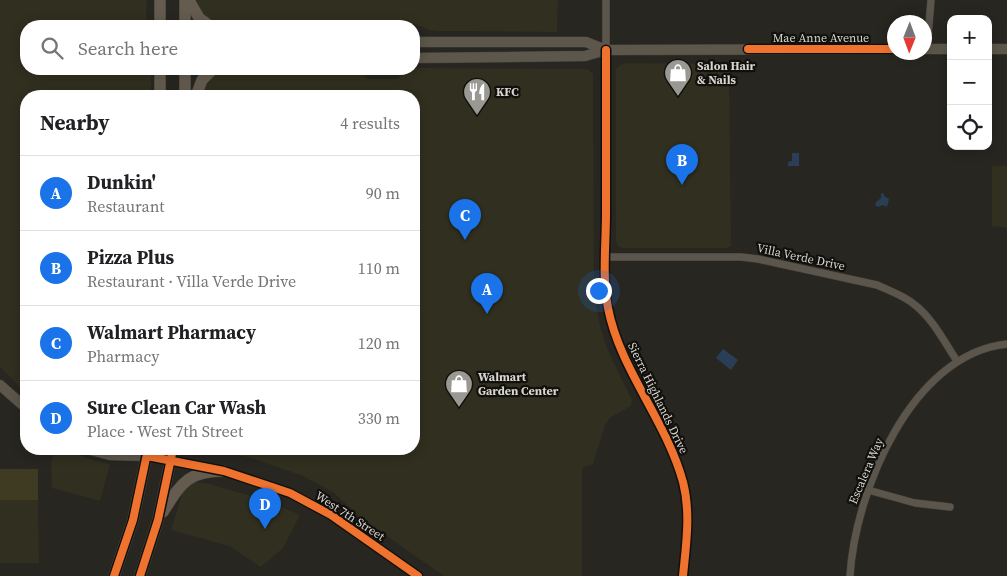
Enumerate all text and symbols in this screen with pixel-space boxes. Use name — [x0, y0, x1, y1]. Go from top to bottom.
north arrow — [887, 15, 932, 60]
map controls — [947, 15, 992, 150]
button: + — [947, 15, 992, 60]
search box — [20, 20, 420, 75]
street label: Mae Anne Avenue — [773, 30, 869, 46]
icon: search — [38, 34, 66, 62]
text: Search here — [78, 35, 178, 61]
shop icon: Salon Hair & Nails — [663, 58, 693, 97]
place label: Salon Hair & Nails — [697, 58, 756, 88]
button: − — [947, 60, 992, 105]
restaurant icon: KFC — [462, 77, 492, 116]
place label: KFC — [496, 84, 519, 100]
button: locate — [947, 105, 992, 150]
text: Nearby — [40, 108, 110, 137]
text: 4 results — [340, 112, 400, 134]
pin: B — [666, 144, 698, 185]
text: Dunkin' — [87, 169, 156, 195]
text: A — [51, 182, 61, 204]
text: 90 m — [366, 182, 400, 204]
text: Restaurant — [87, 195, 165, 217]
pin: C — [449, 199, 481, 240]
street label: Villa Verde Drive — [755, 240, 847, 274]
text: Pizza Plus — [87, 244, 174, 270]
text: B — [51, 257, 61, 279]
text: 110 m — [358, 257, 400, 279]
text: Restaurant · Villa Verde Drive — [87, 270, 296, 292]
pin: A — [471, 273, 503, 314]
your location — [586, 278, 612, 304]
text: Walmart Pharmacy — [87, 319, 256, 345]
text: C — [51, 332, 61, 354]
text: 120 m — [358, 332, 400, 354]
street label: Sierra Highlands Drive — [624, 340, 692, 456]
text: Pharmacy — [87, 345, 159, 367]
shop icon: Walmart Garden Center — [444, 369, 474, 408]
place label: Walmart Garden Center — [478, 369, 559, 399]
text: Sure Clean Car Wash — [87, 394, 266, 420]
text: D — [50, 407, 62, 429]
text: 330 m — [358, 407, 400, 429]
text: Place · West 7th Street — [87, 420, 243, 442]
street label: Escalera Way — [845, 435, 887, 507]
pin: D — [249, 488, 281, 529]
street label: West 7th Street — [312, 488, 388, 544]

